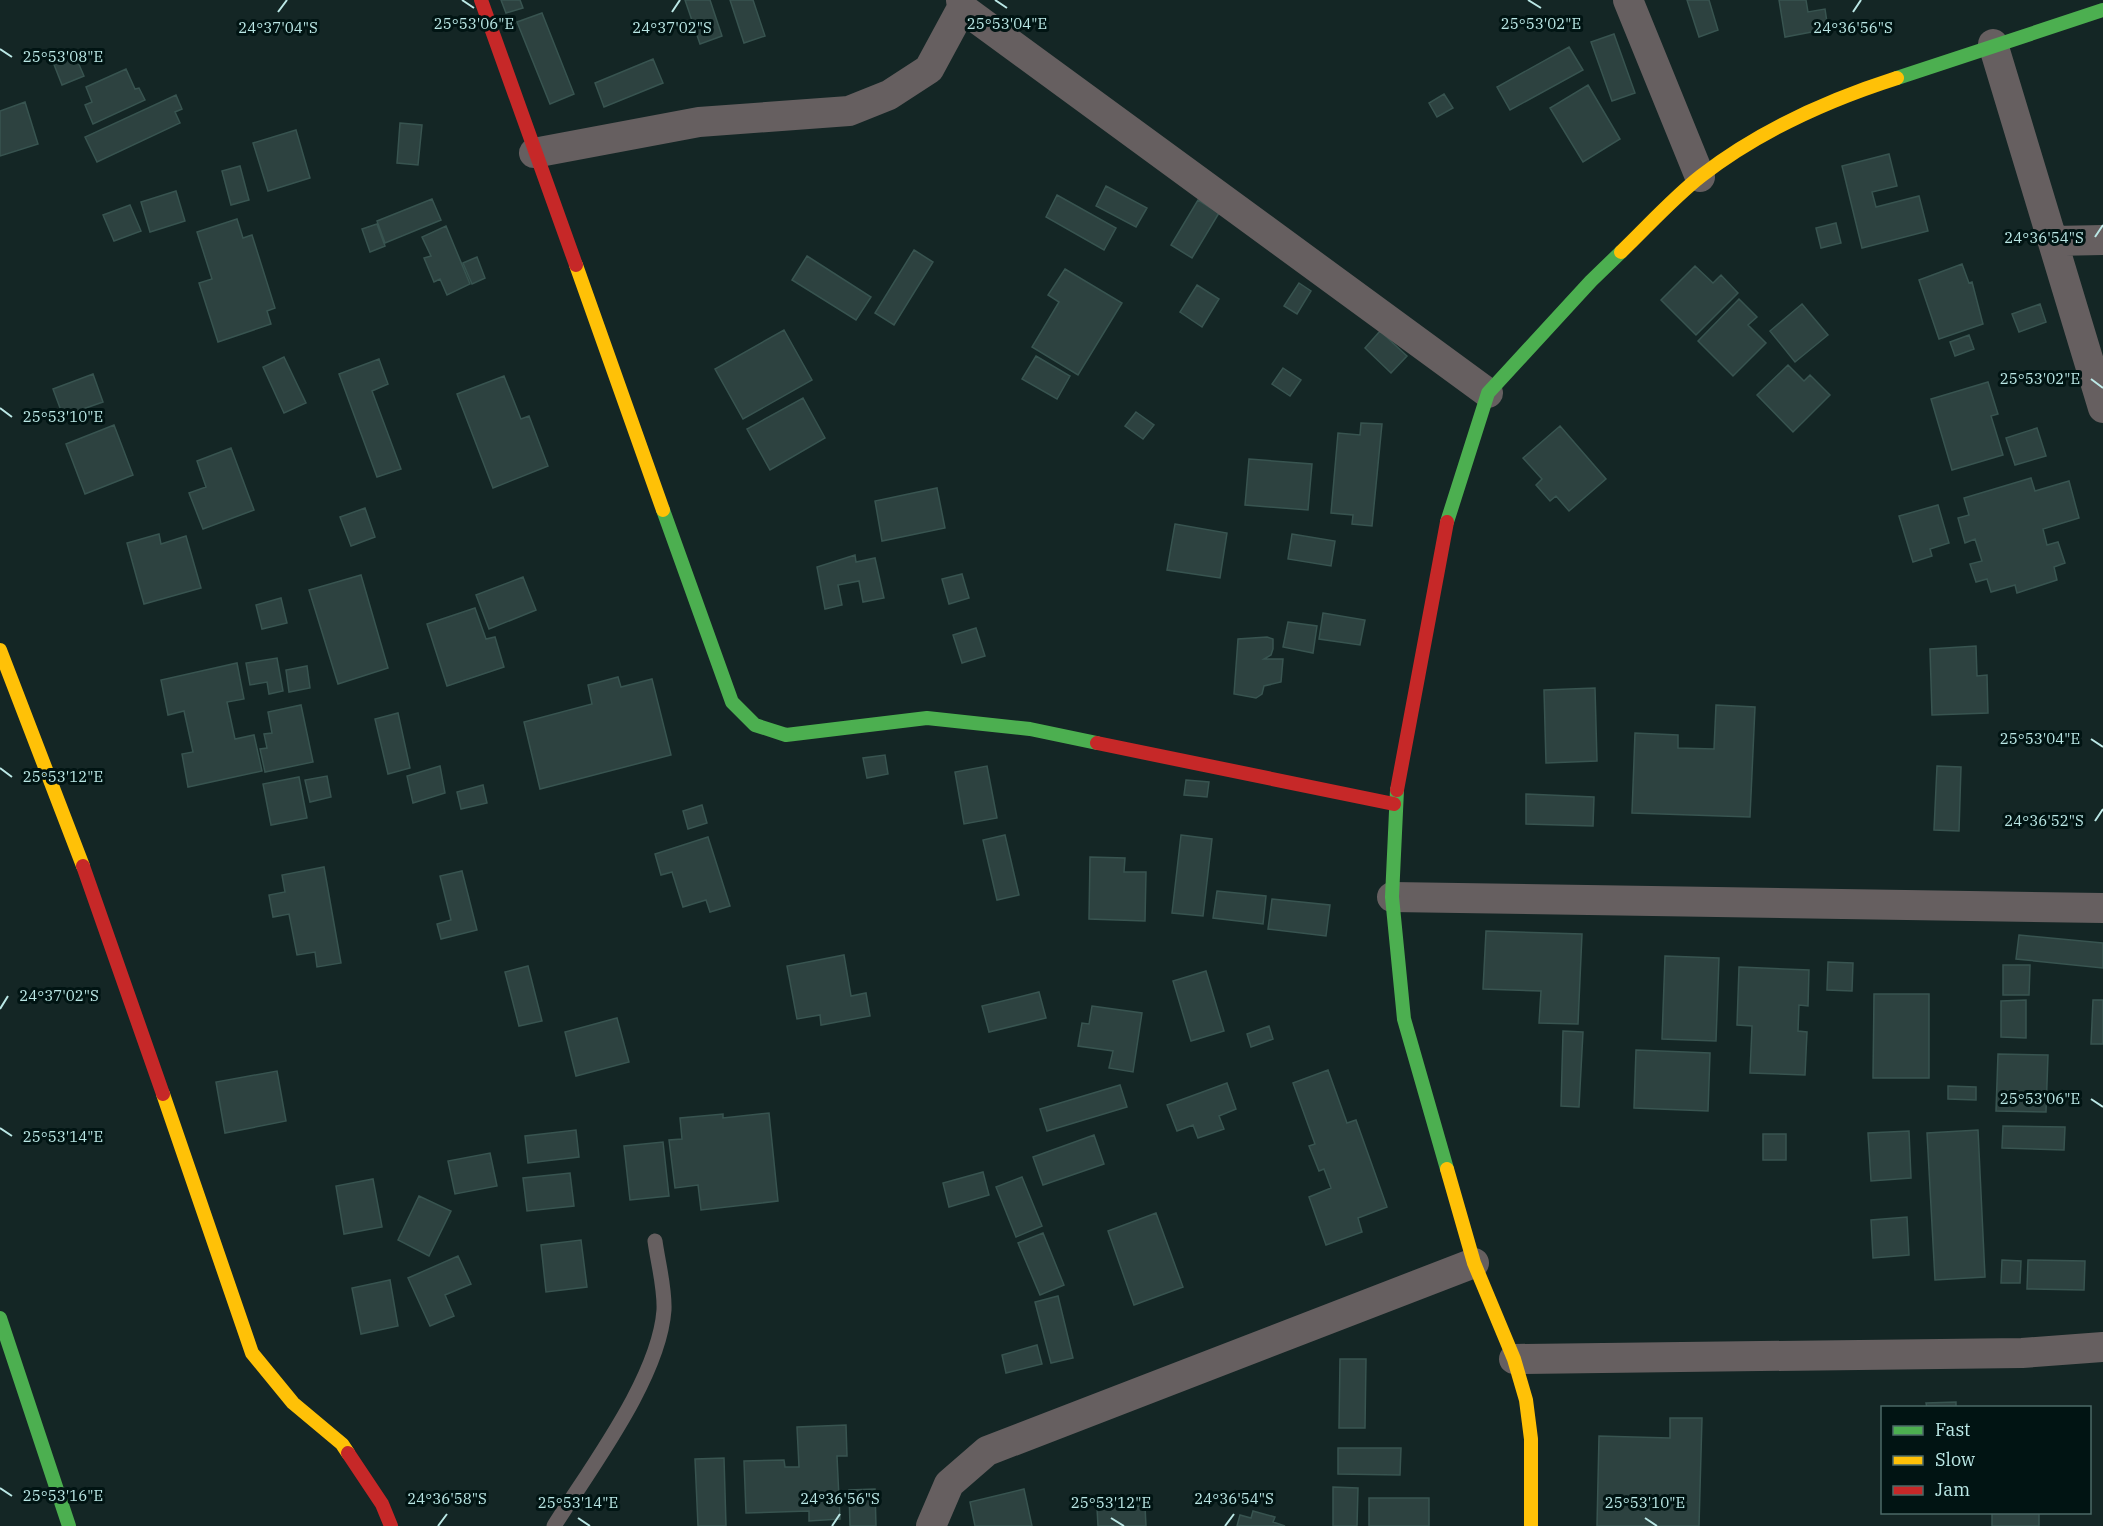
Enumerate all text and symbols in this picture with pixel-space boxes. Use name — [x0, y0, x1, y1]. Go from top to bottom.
text: 25°53'06"E — [434, 14, 514, 33]
text: 25°53'04"E — [967, 14, 1047, 33]
text: 25°53'02"E — [1501, 14, 1581, 33]
text: 24°37'04"S — [238, 18, 318, 37]
text: 24°37'02"S — [632, 18, 712, 37]
text: 24°36'56"S — [1813, 18, 1893, 37]
text: 25°53'08"E — [23, 47, 103, 66]
text: 24°36'54"S — [2004, 228, 2084, 247]
text: 25°53'02"E — [2000, 369, 2080, 388]
text: 25°53'10"E — [23, 407, 103, 426]
text: 25°53'04"E — [2000, 729, 2080, 748]
text: 25°53'12"E — [23, 767, 103, 786]
text: 24°36'52"S — [2004, 811, 2084, 830]
text: 24°37'02"S — [19, 986, 99, 1005]
text: 25°53'06"E — [2000, 1089, 2080, 1108]
text: 25°53'14"E — [23, 1127, 103, 1146]
legend — [1881, 1406, 2091, 1514]
text: Fast — [1935, 1418, 1970, 1441]
text: Slow — [1935, 1448, 1975, 1471]
text: Jam — [1935, 1478, 1970, 1501]
text: 25°53'16"E — [23, 1486, 103, 1505]
text: 24°36'58"S — [407, 1489, 487, 1508]
text: 24°36'56"S — [800, 1489, 880, 1508]
text: 24°36'54"S — [1194, 1489, 1274, 1508]
text: 25°53'14"E — [538, 1493, 618, 1512]
text: 25°53'12"E — [1071, 1493, 1151, 1512]
text: 25°53'10"E — [1605, 1493, 1685, 1512]

